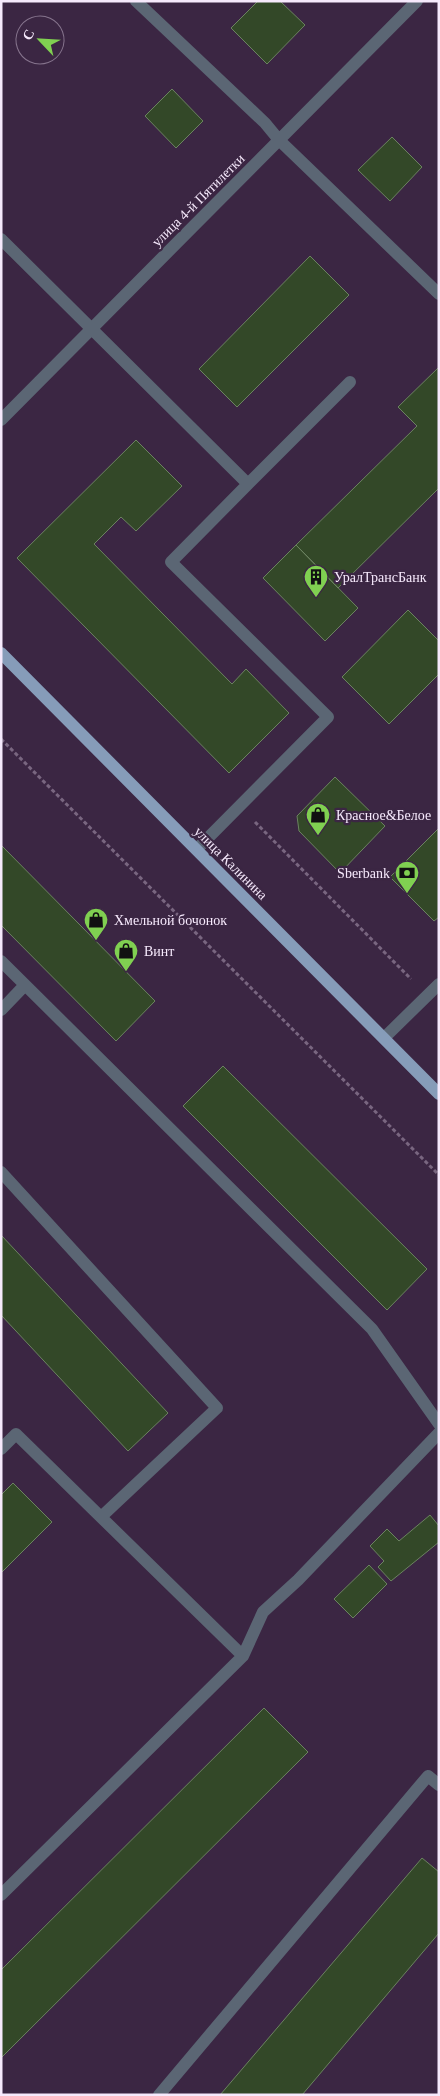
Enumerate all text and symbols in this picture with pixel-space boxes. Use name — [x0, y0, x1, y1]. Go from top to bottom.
north arrow — [15, 15, 65, 65]
text: С — [20, 27, 38, 42]
street label: улица 4-й Пятилетки — [149, 151, 248, 250]
building icon: УралТрансБанк — [303, 564, 329, 598]
place label: УралТрансБанк — [334, 570, 427, 585]
shop icon: Красное&Белое — [305, 802, 331, 836]
place label: Красное&Белое — [336, 808, 431, 823]
street label: улица Калинина — [191, 824, 271, 903]
bank icon: Sberbank — [394, 860, 420, 894]
place label: Sberbank — [337, 866, 390, 881]
shop icon: Хмельной бочонок — [83, 907, 109, 941]
place label: Хмельной бочонок — [114, 913, 227, 928]
shop icon: Винт — [113, 938, 139, 972]
place label: Винт — [144, 944, 174, 959]

